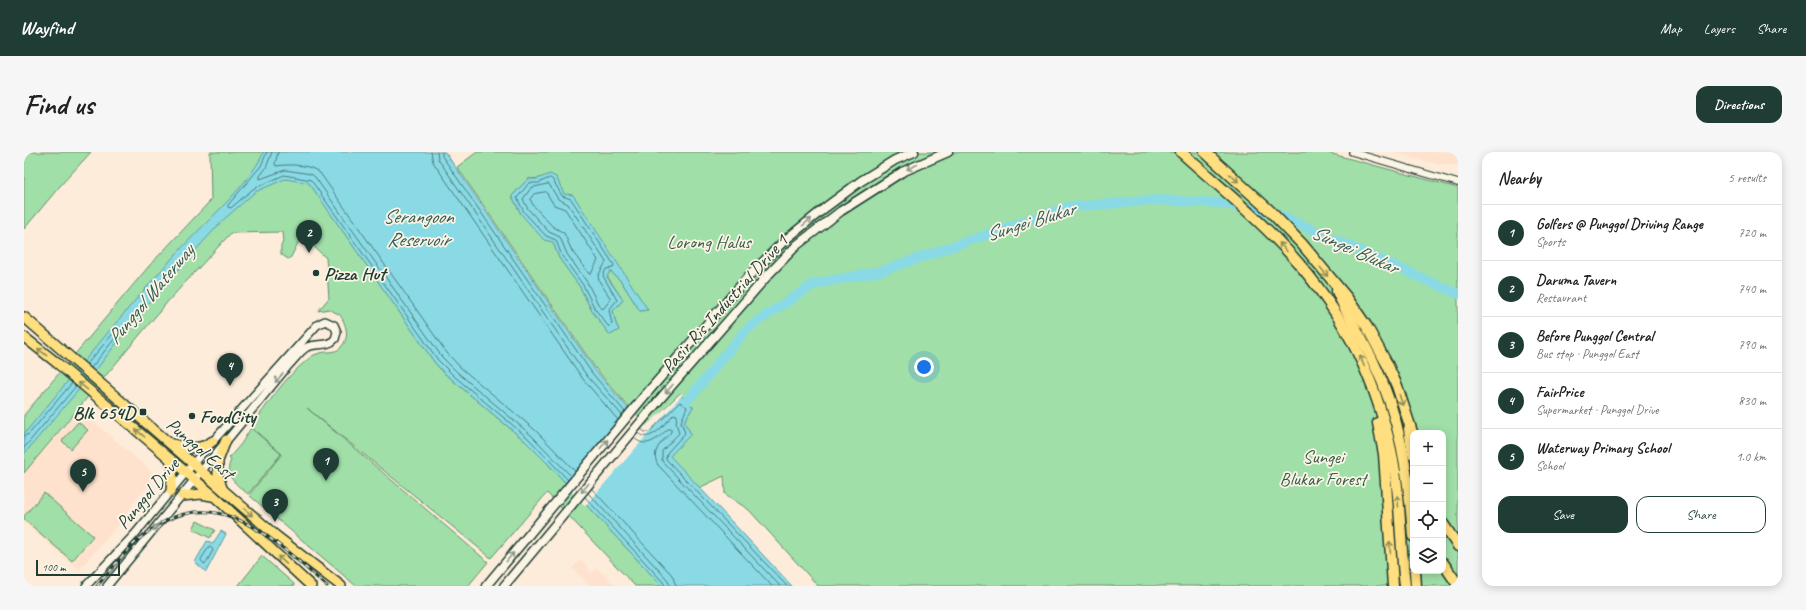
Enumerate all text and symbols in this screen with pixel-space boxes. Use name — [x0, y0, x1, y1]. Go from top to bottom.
text: Wayfind — [20, 16, 73, 40]
text: Map — [1660, 20, 1682, 37]
text: Layers — [1704, 20, 1735, 37]
text: Share — [1757, 20, 1786, 37]
button: Directions — [1696, 86, 1782, 123]
text: Find us — [24, 87, 94, 122]
one-way arrow — [906, 164, 918, 171]
text: Nearby — [1498, 168, 1541, 189]
text: 5 results — [1728, 170, 1766, 186]
one-way arrow — [1229, 173, 1239, 182]
water label: Sungei Blukar — [983, 195, 1080, 247]
water label: Serangoon Reservoir — [383, 204, 455, 252]
text: Golfers @ Punggol Driving Range — [1536, 215, 1703, 234]
one-way arrow — [802, 218, 813, 226]
water label: Sungei Blukar — [1308, 219, 1404, 281]
pin: 2 — [296, 220, 322, 253]
text: 1 — [1508, 225, 1514, 241]
text: 720 m — [1738, 225, 1766, 241]
street label: Pasir Ris Industrial Drive 1 — [656, 228, 794, 378]
park label: Lorong Halus — [667, 230, 752, 254]
text: Sports — [1536, 234, 1565, 250]
water label: Punggol Waterway — [101, 237, 201, 349]
one-way arrow — [1279, 241, 1288, 252]
place label: Pizza Hut — [324, 262, 388, 286]
one-way arrow — [1320, 266, 1328, 277]
marker: Pizza Hut — [311, 268, 321, 278]
text: Daruma Tavern — [1536, 271, 1616, 290]
text: 2 — [1508, 281, 1514, 297]
text: 740 m — [1738, 281, 1766, 297]
text: Restaurant — [1536, 290, 1586, 306]
text: Before Punggol Central — [1536, 327, 1653, 346]
text: 3 — [1508, 337, 1514, 353]
text: 790 m — [1738, 337, 1766, 353]
text: Bus stop · Punggol East — [1536, 346, 1639, 362]
one-way arrow — [37, 347, 48, 356]
pin: 4 — [217, 353, 243, 386]
one-way arrow — [1358, 356, 1366, 368]
your location — [914, 357, 934, 377]
one-way arrow — [274, 372, 283, 383]
one-way arrow — [78, 381, 89, 390]
one-way arrow — [664, 383, 673, 394]
text: FairPrice — [1536, 383, 1583, 402]
text: 4 — [1508, 393, 1514, 409]
text: 830 m — [1738, 393, 1766, 409]
one-way arrow — [1398, 394, 1405, 407]
place label: Blk 654D — [73, 401, 137, 425]
text: Supermarket · Punggol Drive — [1536, 402, 1659, 418]
place label: FoodCity — [200, 405, 258, 429]
marker: Blk 654D — [138, 407, 148, 417]
marker: FoodCity — [187, 411, 197, 421]
street label: Punggol East — [161, 413, 241, 487]
one-way arrow — [135, 429, 145, 438]
map controls — [1410, 430, 1446, 574]
button: + — [1410, 430, 1446, 466]
one-way arrow — [600, 439, 609, 450]
text: Waterway Primary School — [1536, 439, 1670, 458]
park label: Sungei Blukar Forest — [1280, 445, 1369, 491]
pin: 1 — [313, 448, 339, 481]
text: 5 — [1508, 449, 1514, 465]
text: 1.0 km — [1736, 449, 1766, 465]
street label: Punggol Drive — [111, 452, 186, 534]
text: School — [1536, 458, 1564, 474]
pin: 5 — [70, 459, 96, 492]
button: − — [1410, 466, 1446, 502]
one-way arrow — [581, 483, 590, 494]
pin: 3 — [262, 489, 288, 522]
one-way arrow — [1395, 495, 1402, 508]
button: Save — [1498, 496, 1628, 533]
button: Share — [1636, 496, 1766, 533]
button: locate — [1410, 502, 1446, 538]
one-way arrow — [243, 507, 254, 516]
one-way arrow — [153, 521, 162, 531]
button: layers — [1410, 538, 1446, 574]
one-way arrow — [1386, 541, 1393, 554]
one-way arrow — [506, 551, 515, 562]
one-way arrow — [277, 555, 287, 564]
scale bar — [36, 558, 120, 577]
text: 100 m — [42, 560, 66, 574]

